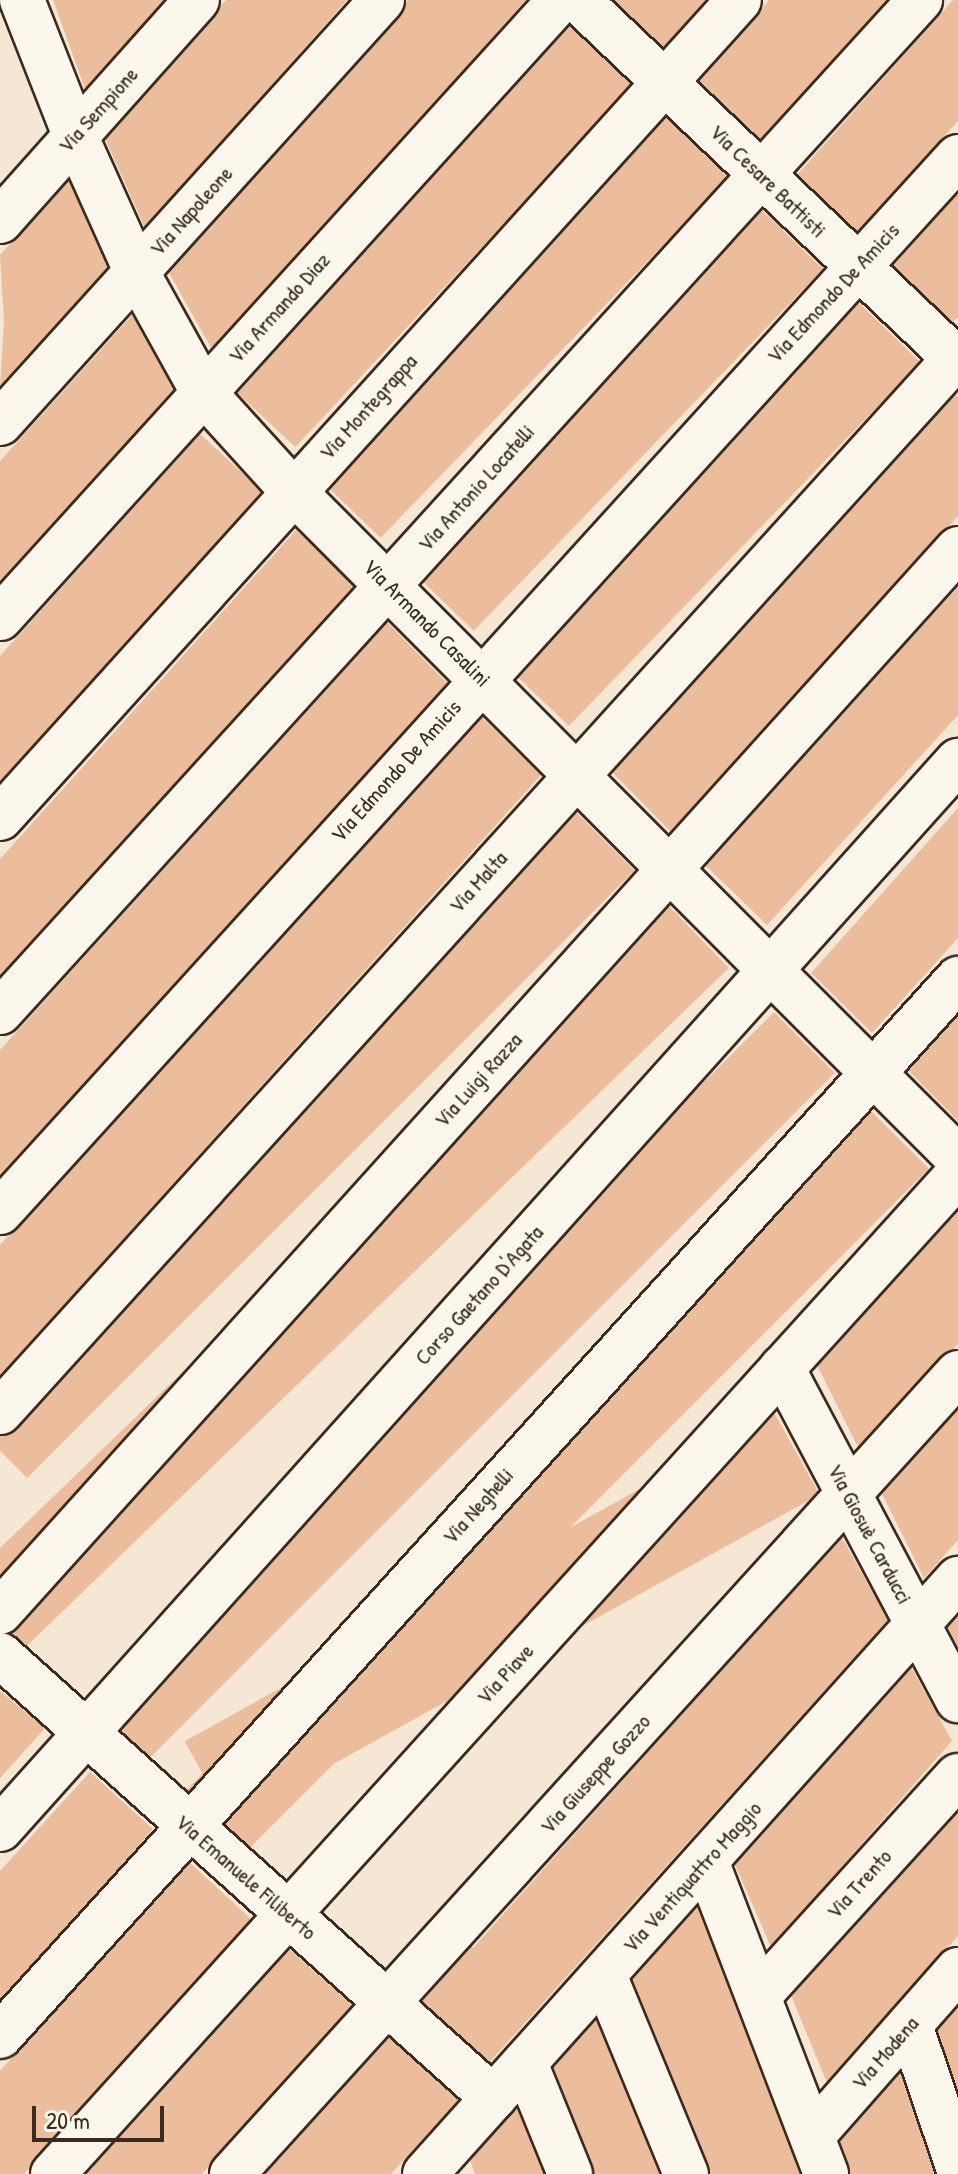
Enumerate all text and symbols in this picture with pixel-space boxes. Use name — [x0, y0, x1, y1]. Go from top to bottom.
street label: Via Sempione — [52, 62, 144, 158]
street label: Via Cesare Battisti — [704, 119, 832, 243]
street label: Via Napoleone — [144, 161, 238, 261]
street label: Via Edmondo De Amicis — [761, 217, 905, 369]
street label: Via Armando Diaz — [222, 247, 336, 369]
street label: Via Montegrappa — [314, 349, 422, 465]
street label: Via Antonio Locatelli — [412, 419, 540, 557]
street label: Via Armando Casalini — [358, 554, 496, 692]
street label: Via Edmondo De Amicis — [325, 694, 467, 848]
street label: Via Malta — [443, 845, 513, 919]
street label: Via Luigi Razza — [428, 1027, 528, 1133]
street label: Corso Gaetano D'Agata — [409, 1220, 549, 1370]
street label: Via Giosuè Carducci — [822, 1459, 918, 1609]
street label: Via Neghelli — [437, 1462, 519, 1550]
street label: Via Piave — [471, 1638, 539, 1710]
street label: Via Giuseppe Gozzo — [534, 1709, 656, 1839]
street label: Via Ventiquattro Maggio — [617, 1796, 767, 1958]
street label: Via Emanuele Filiberto — [170, 1809, 322, 1945]
street label: Via Trento — [821, 1844, 897, 1924]
street label: Via Modena — [846, 2011, 924, 2095]
scale bar — [36, 2090, 168, 2140]
text: 20 m — [46, 2104, 90, 2136]

